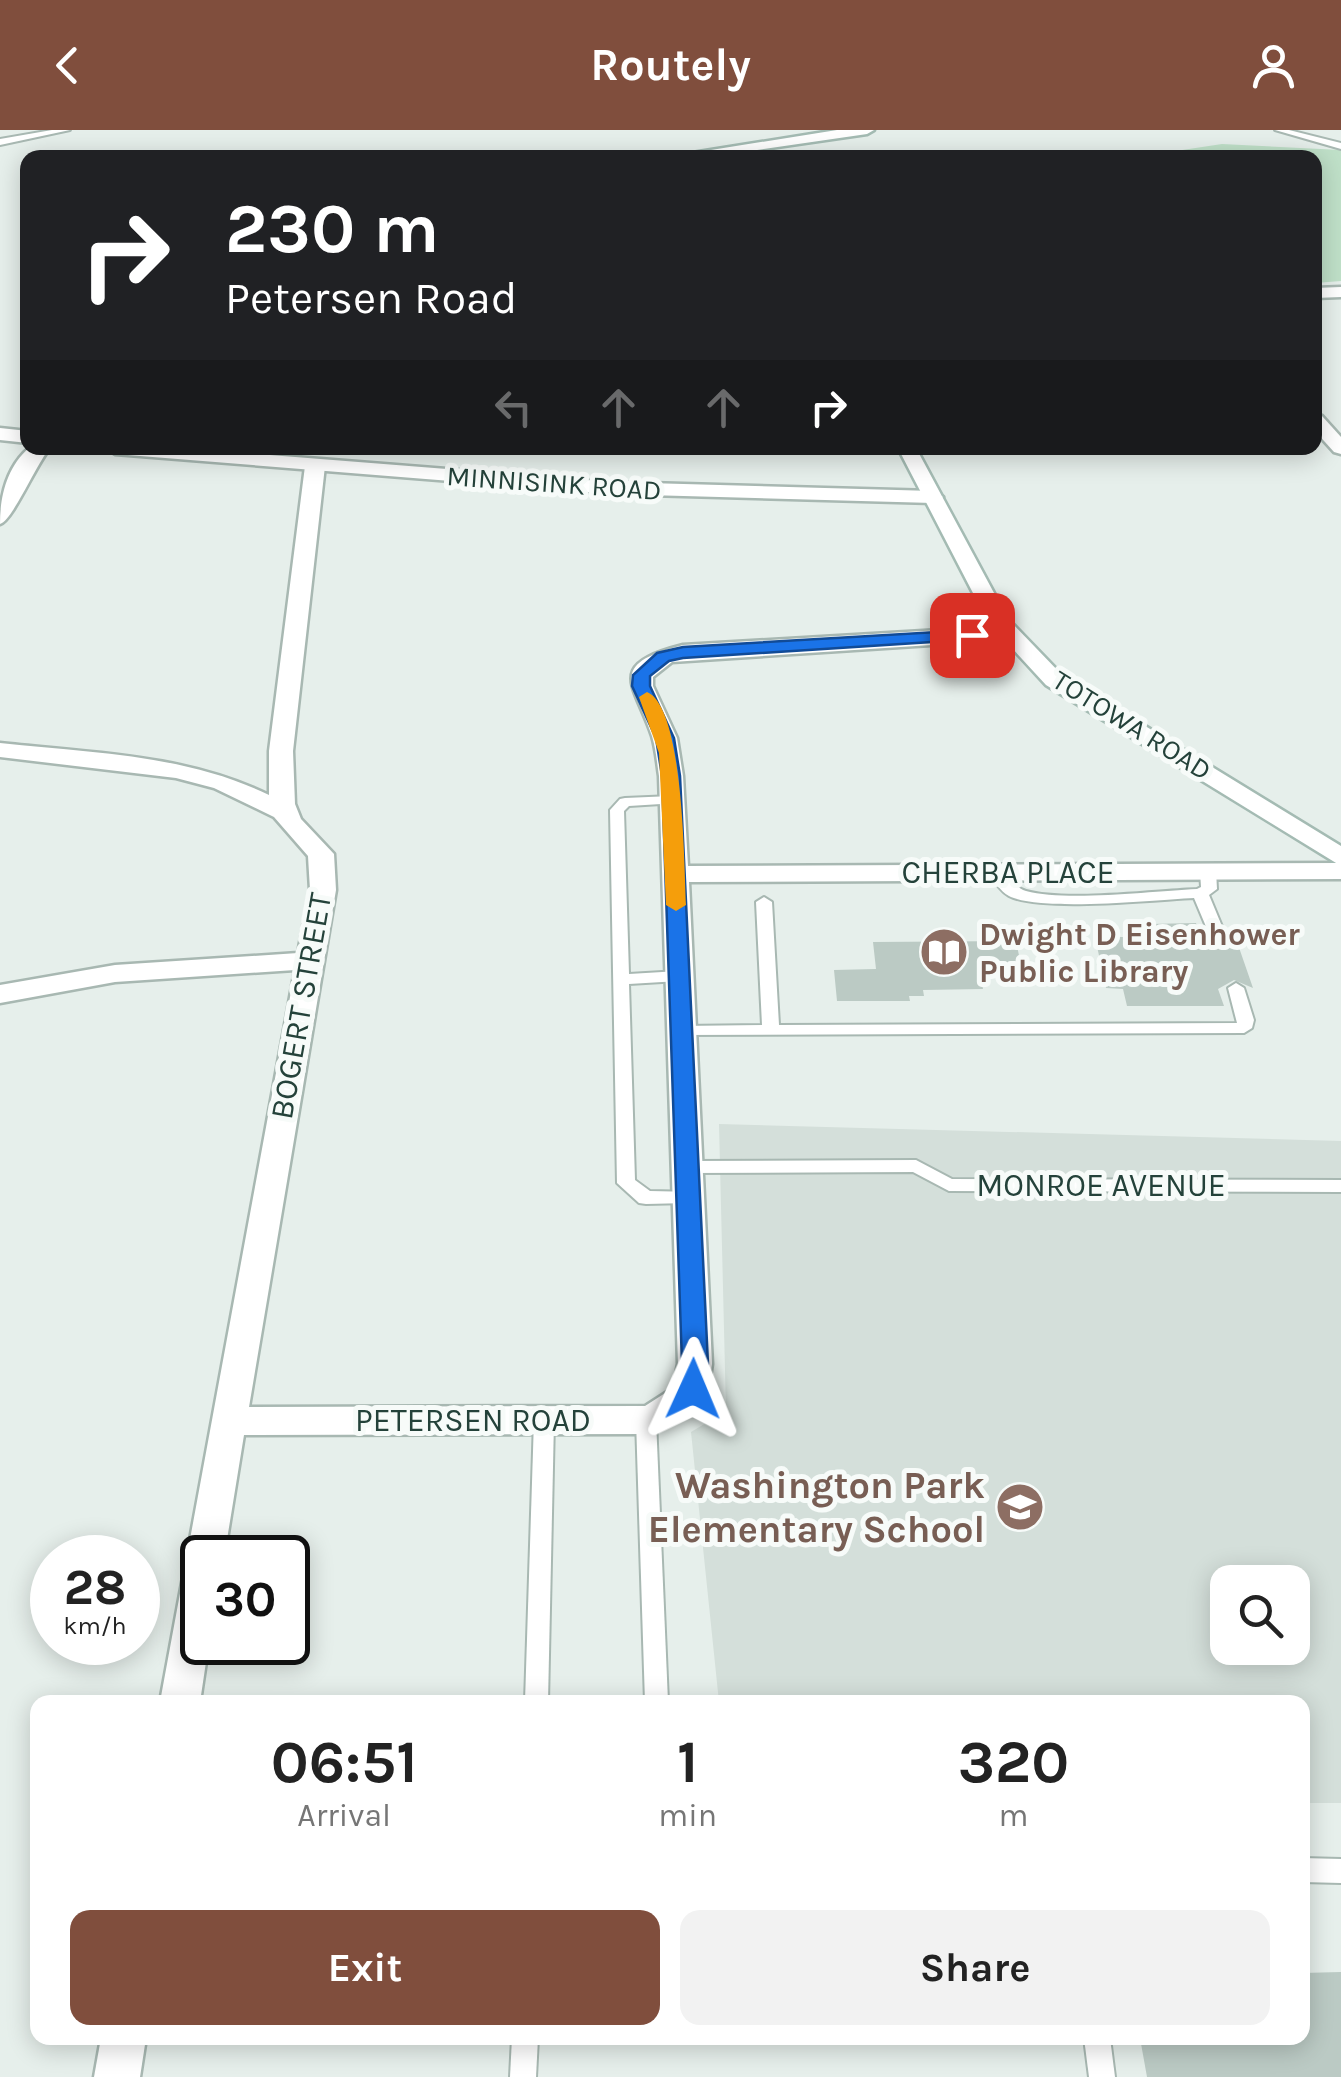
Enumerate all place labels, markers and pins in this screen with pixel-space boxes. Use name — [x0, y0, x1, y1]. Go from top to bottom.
pin — [930, 593, 1015, 678]
place label: Dwight D Eisenhower Public Library — [979, 916, 1300, 990]
library icon: Dwight D Eisenhower Public Library — [918, 926, 970, 978]
place label: Washington Park Elementary School — [648, 1463, 985, 1552]
school or university icon: Washington Park Elementary School — [994, 1481, 1046, 1533]

